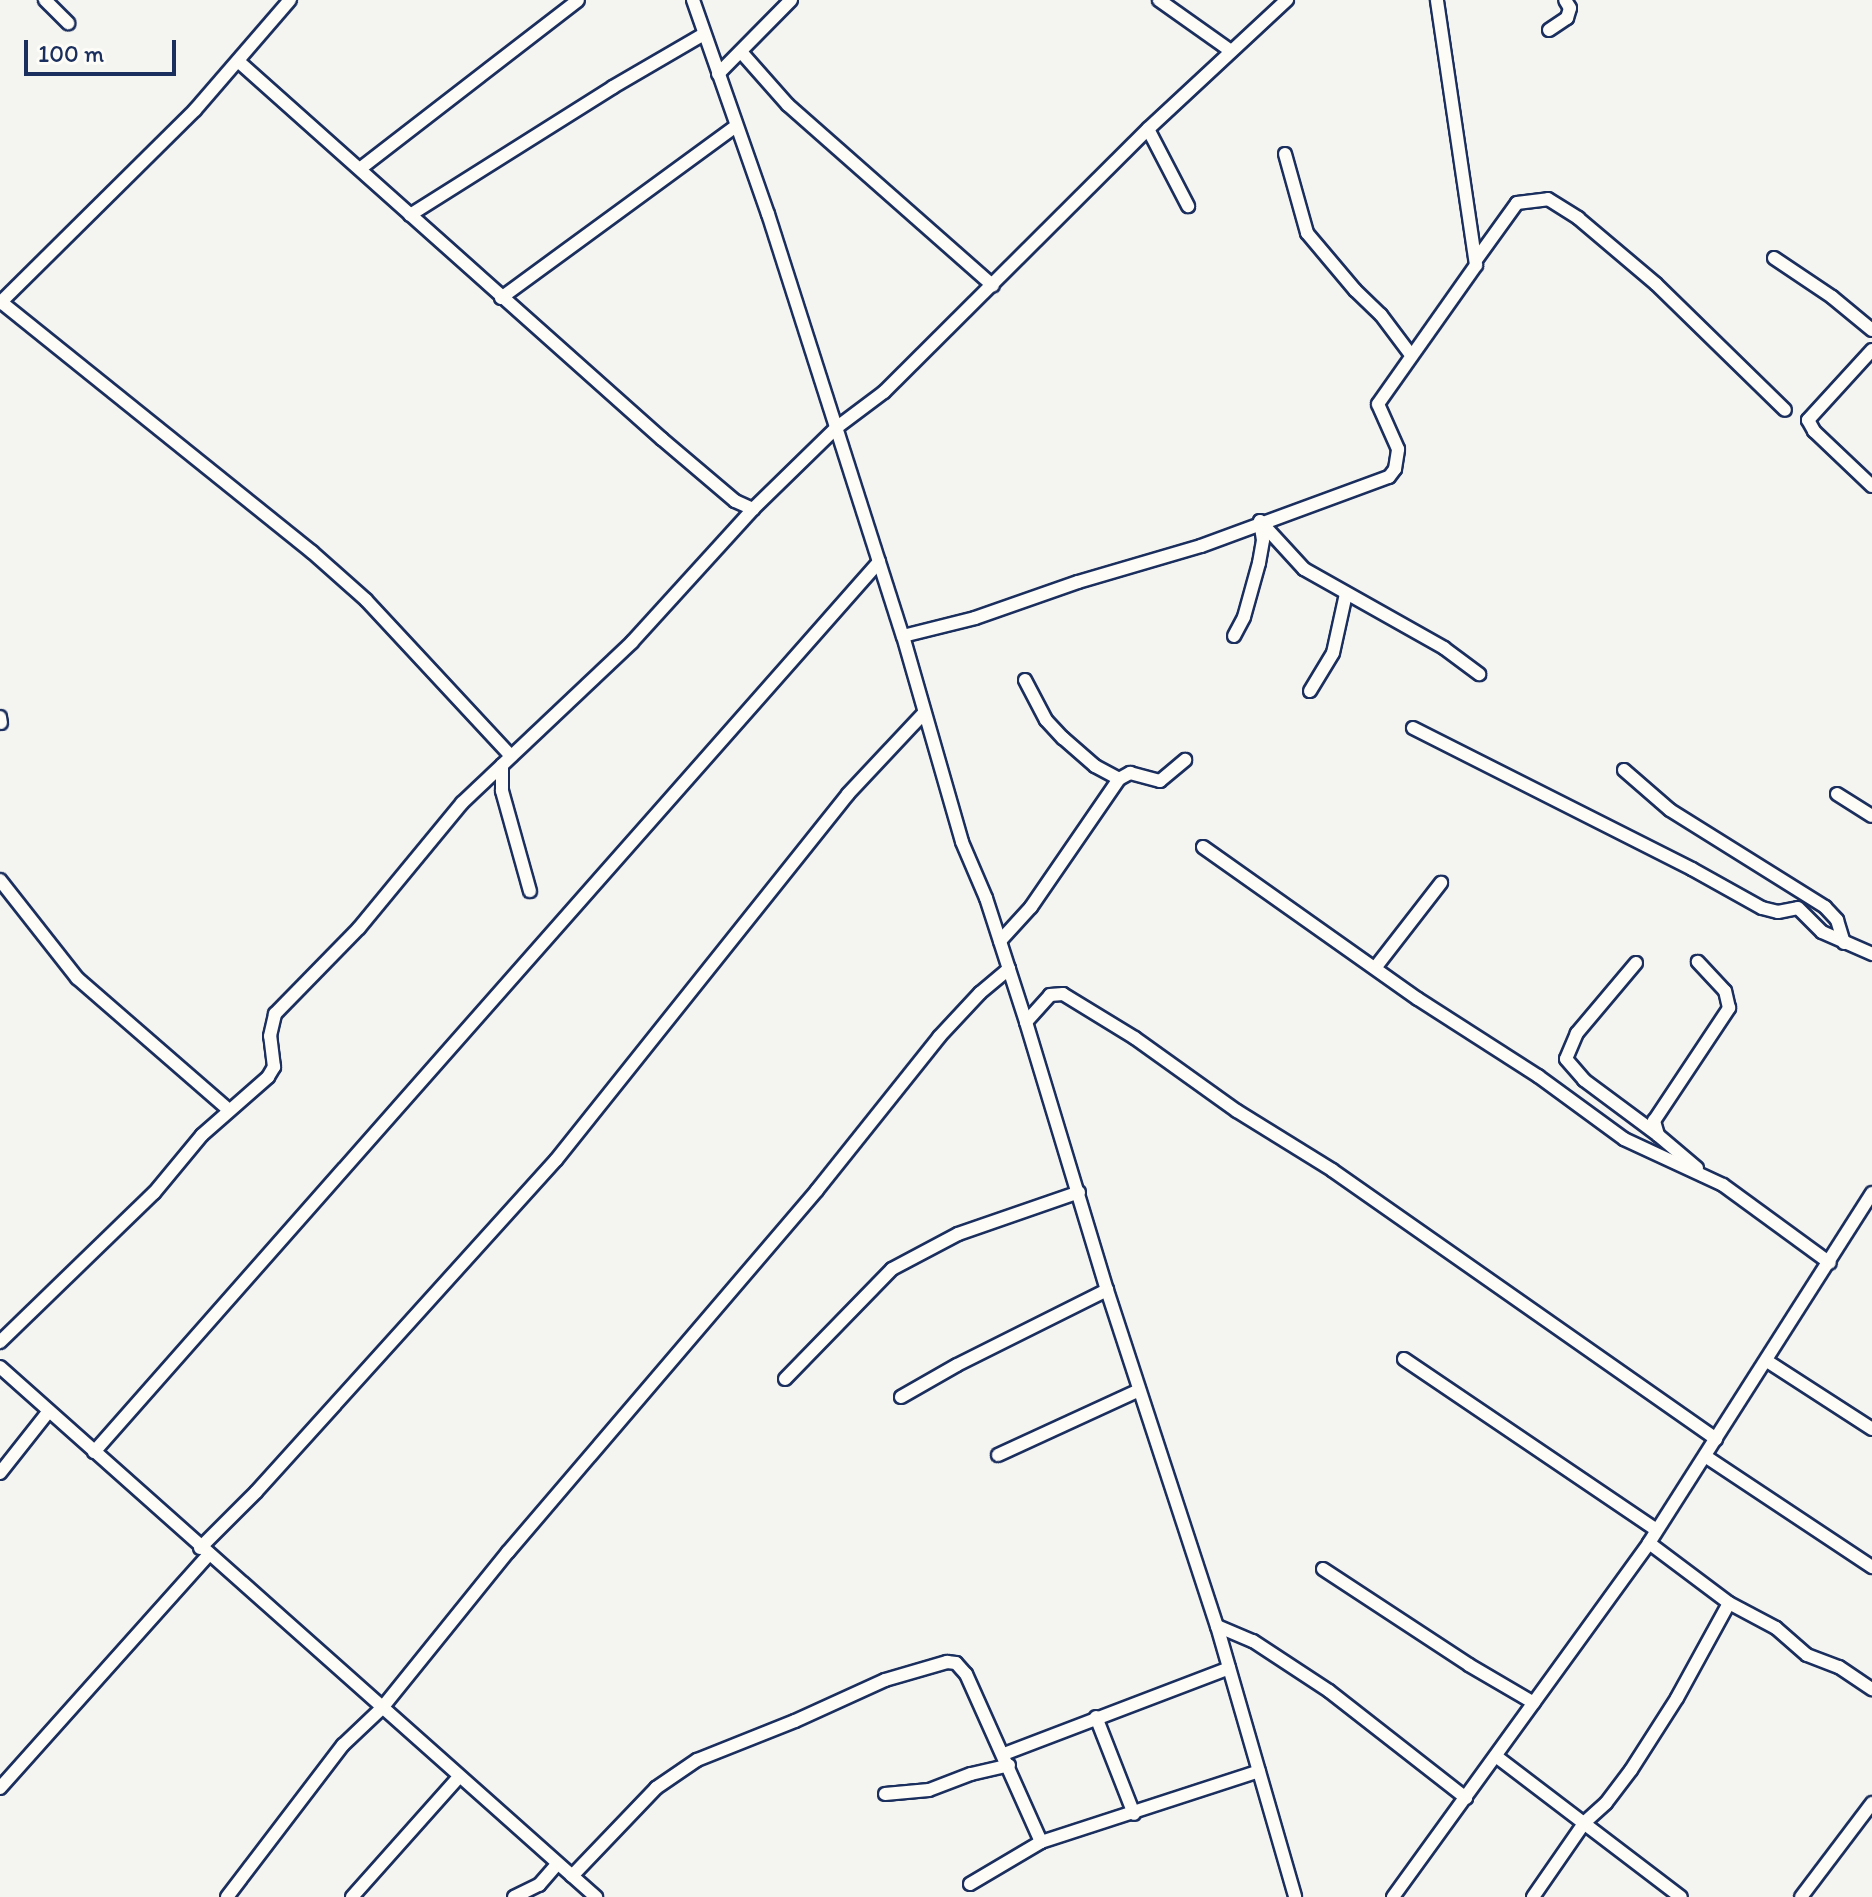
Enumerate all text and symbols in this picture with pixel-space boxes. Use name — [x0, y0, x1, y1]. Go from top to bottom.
scale bar — [28, 24, 180, 74]
text: 100 m — [38, 39, 104, 68]

